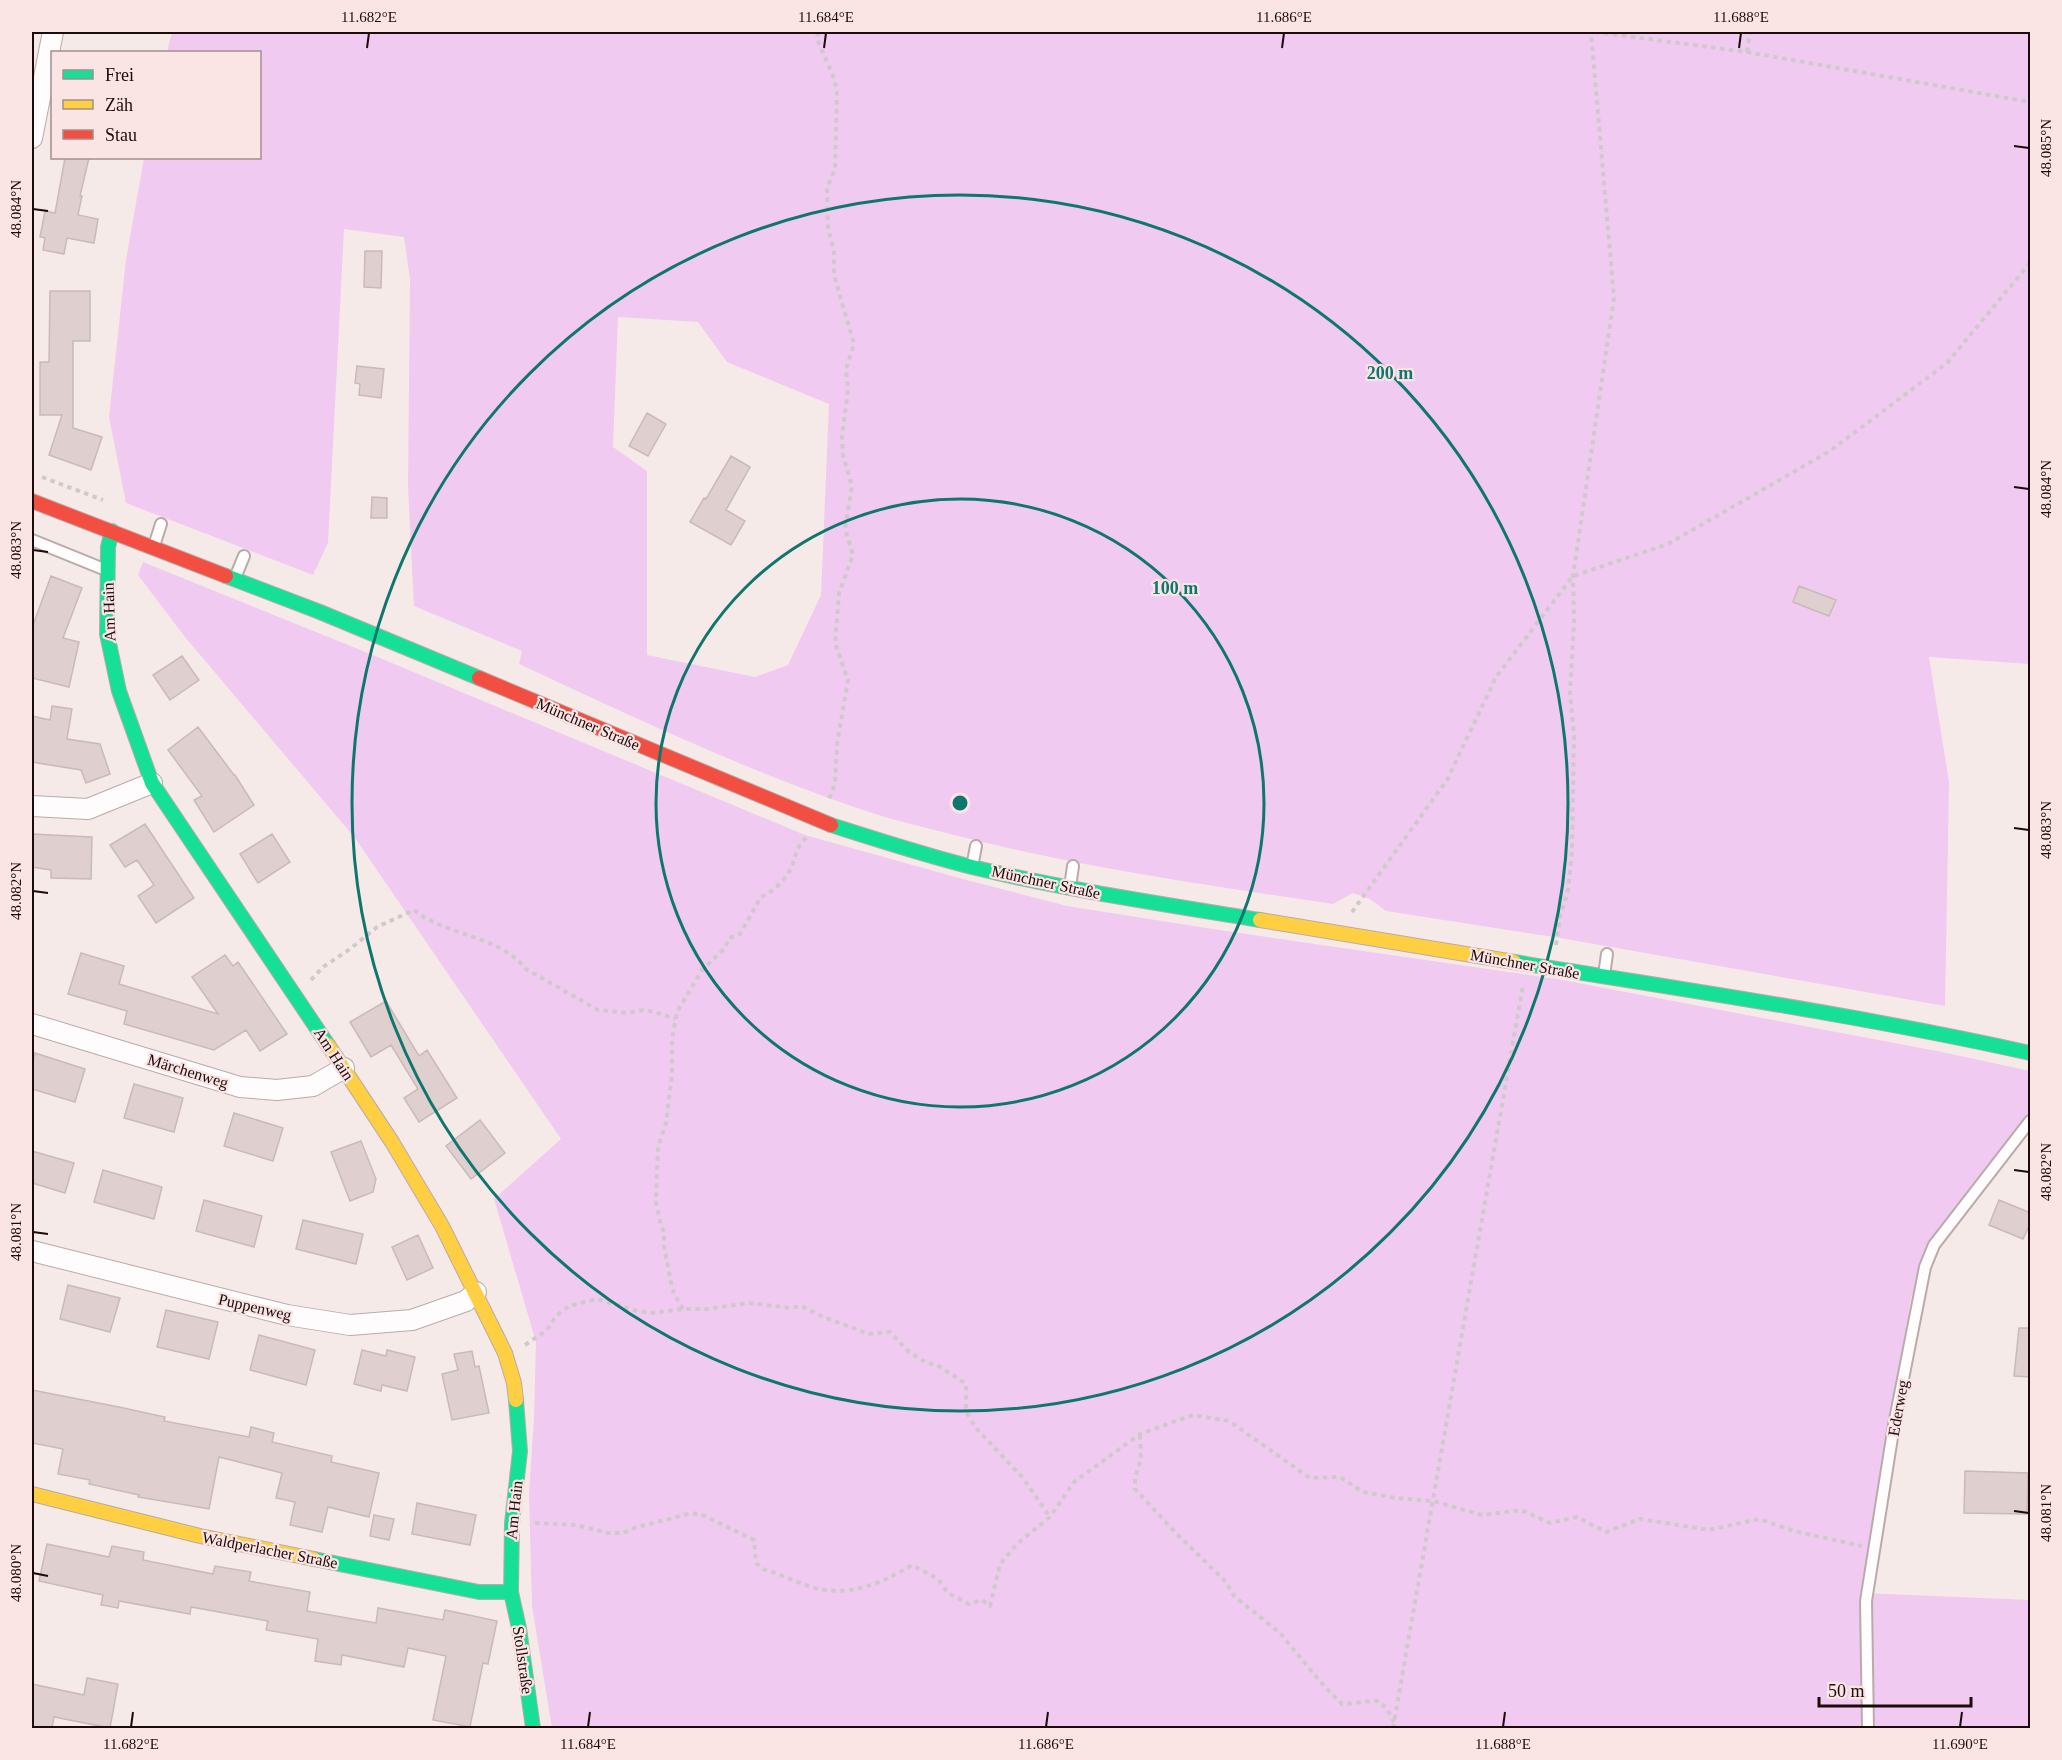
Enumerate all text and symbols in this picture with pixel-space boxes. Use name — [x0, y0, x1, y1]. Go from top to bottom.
text: 11.682°E — [341, 9, 397, 25]
text: 11.684°E — [798, 9, 854, 25]
text: 11.686°E — [1256, 9, 1312, 25]
text: 11.688°E — [1713, 9, 1769, 25]
legend — [51, 51, 261, 159]
text: Frei — [105, 65, 134, 85]
text: Zäh — [105, 95, 133, 115]
text: 48.085°N — [2038, 119, 2054, 177]
text: Stau — [105, 125, 137, 145]
text: 48.084°N — [8, 180, 24, 238]
text: 200 m — [1367, 363, 1413, 383]
text: 48.084°N — [2038, 460, 2054, 518]
text: 48.083°N — [8, 521, 24, 579]
text: 100 m — [1152, 578, 1198, 598]
street label: Am Hain — [99, 582, 119, 642]
street label: Münchner Straße — [534, 695, 642, 753]
centre of rings — [950, 793, 970, 813]
text: 48.083°N — [2038, 801, 2054, 859]
text: 48.082°N — [8, 862, 24, 920]
street label: Münchner Straße — [990, 862, 1102, 902]
street label: Münchner Straße — [1469, 946, 1581, 982]
street label: Am Hain — [311, 1025, 357, 1083]
street label: Märchenweg — [145, 1051, 230, 1092]
text: 48.082°N — [2038, 1143, 2054, 1201]
text: 48.081°N — [8, 1203, 24, 1261]
street label: Puppenweg — [216, 1290, 293, 1325]
street label: Ederweg — [1885, 1379, 1912, 1438]
street label: Am Hain — [502, 1480, 526, 1540]
text: 48.081°N — [2038, 1484, 2054, 1542]
street label: Waldperlacher Straße — [201, 1529, 339, 1572]
text: 48.080°N — [8, 1544, 24, 1602]
street label: Stollstraße — [510, 1625, 536, 1695]
scale bar — [1819, 1670, 1970, 1708]
text: 50 m — [1828, 1681, 1865, 1701]
text: 11.682°E — [103, 1736, 159, 1752]
text: 11.684°E — [560, 1736, 616, 1752]
text: 11.686°E — [1018, 1736, 1074, 1752]
text: 11.688°E — [1475, 1736, 1531, 1752]
text: 11.690°E — [1932, 1736, 1988, 1752]

